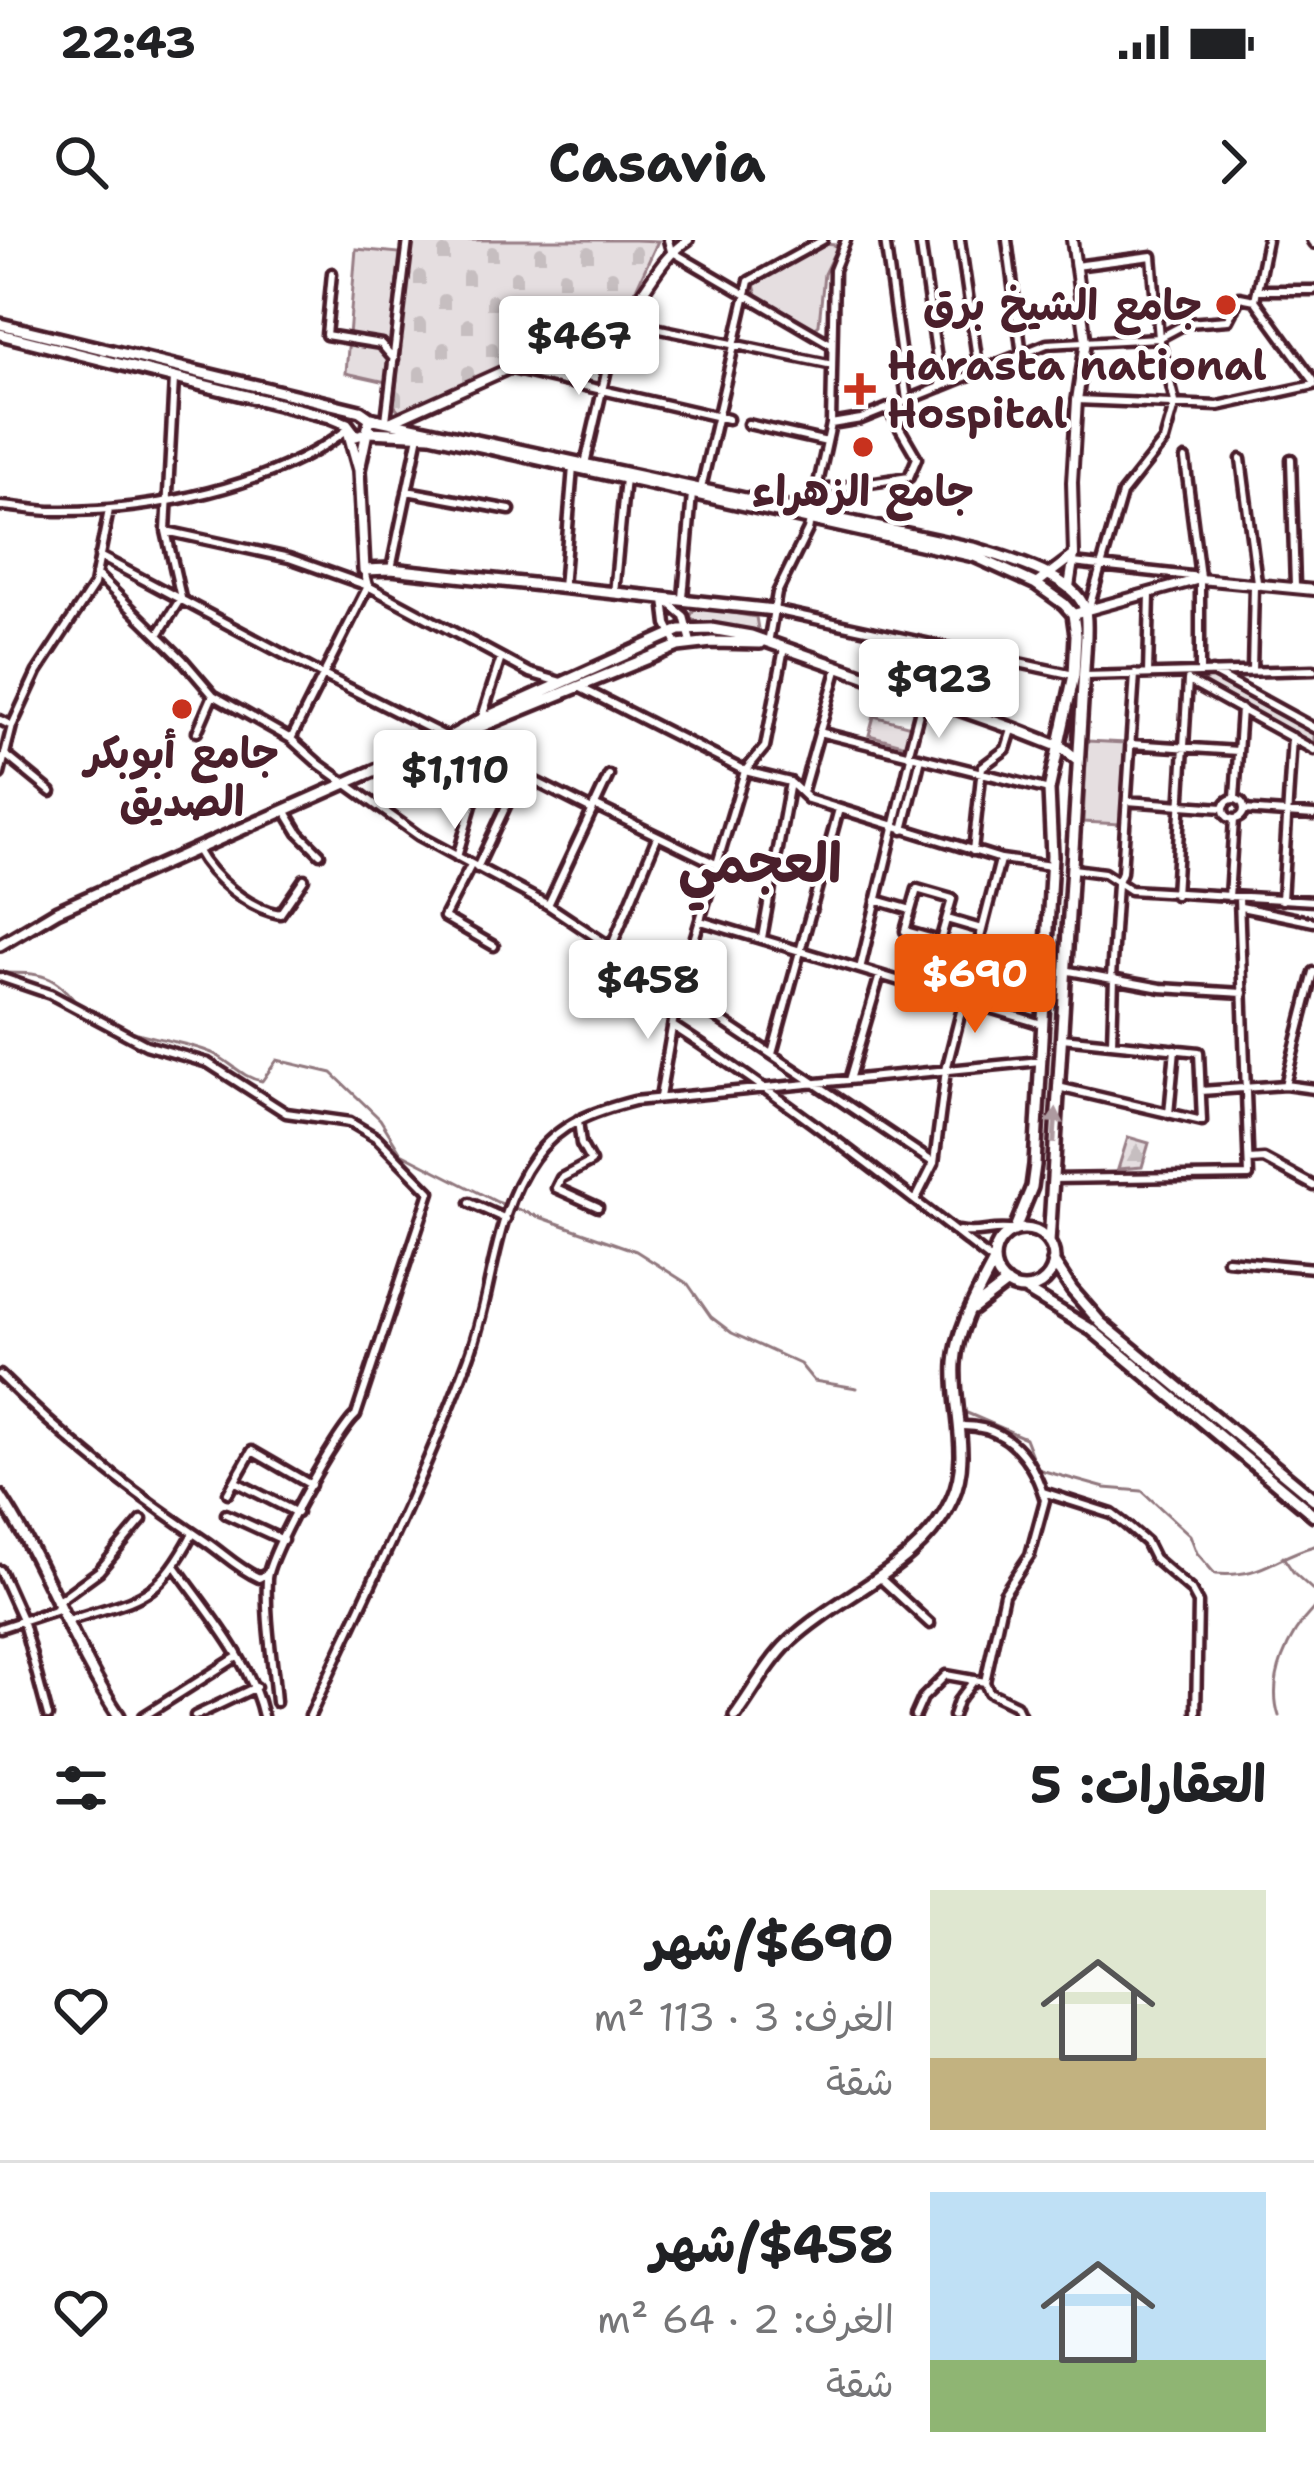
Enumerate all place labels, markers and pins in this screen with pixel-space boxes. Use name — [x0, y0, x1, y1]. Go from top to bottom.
place label: جامع الشيخ برق — [923, 277, 1202, 336]
marker: جامع الشيخ برق — [1213, 292, 1239, 318]
pin: $467 — [508, 296, 650, 398]
place label: Harasta national Hospital — [887, 337, 1267, 441]
marker: Harasta national Hospital — [844, 373, 876, 405]
marker: جامع الزهراء — [850, 434, 876, 460]
place label: جامع الزهراء — [752, 463, 974, 522]
pin: $923 — [868, 639, 1010, 741]
marker: جامع أبوبكر الصديق — [169, 696, 195, 722]
place label: جامع أبوبكر الصديق — [81, 725, 279, 829]
pin: $1,110 — [357, 730, 553, 832]
pin: $690 — [904, 934, 1046, 1036]
pin: $458 — [577, 940, 719, 1042]

